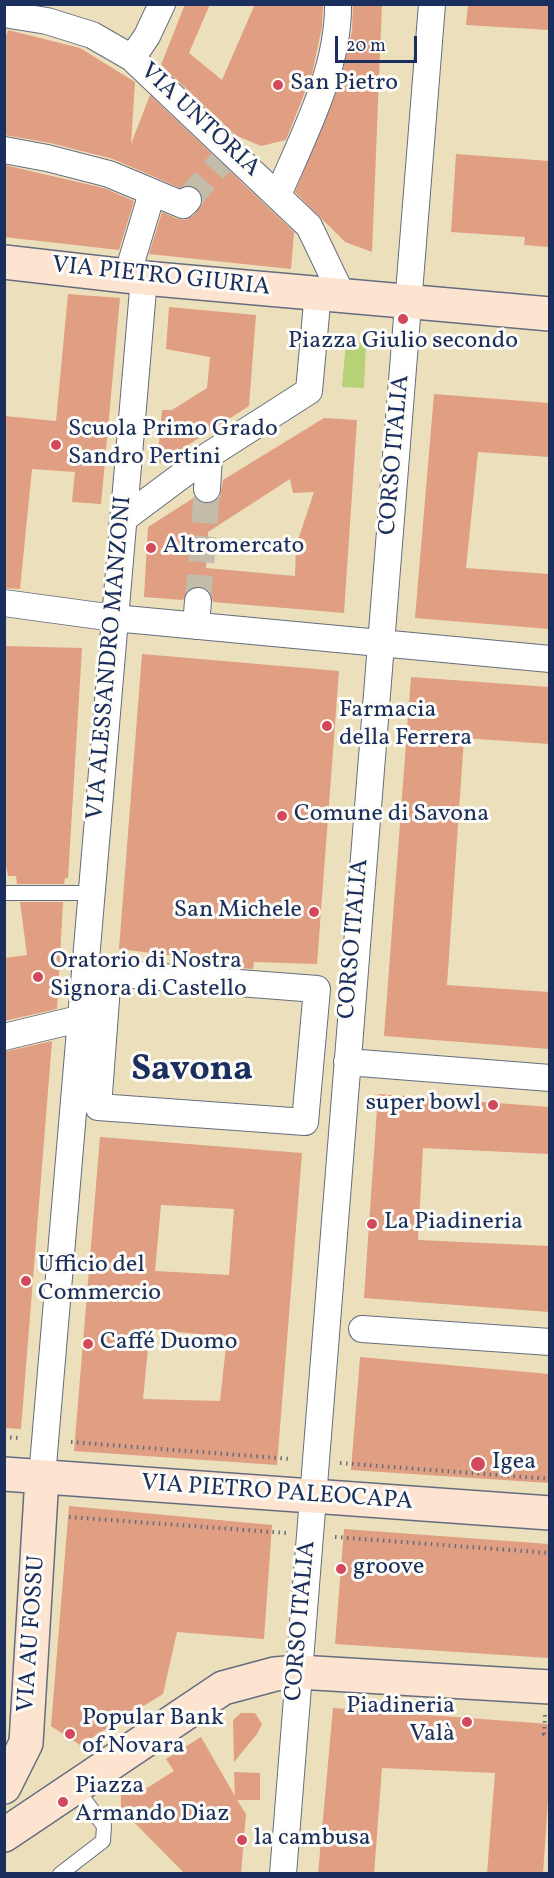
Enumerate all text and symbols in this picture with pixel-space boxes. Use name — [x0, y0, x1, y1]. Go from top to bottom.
scale bar — [338, 24, 420, 62]
text: 20 m — [346, 34, 386, 59]
street label: VIA UNTORIA — [133, 58, 265, 184]
place label: San Pietro — [290, 71, 398, 99]
marker: San Pietro — [271, 78, 285, 92]
street label: VIA PIETRO GIURIA — [50, 252, 272, 304]
marker: Piazza Giulio secondo — [396, 312, 410, 326]
place label: Piazza Giulio secondo — [288, 329, 518, 357]
street label: CORSO ITALIA — [375, 374, 417, 536]
place label: Scuola Primo Grado Sandro Pertini — [68, 417, 278, 473]
marker: Scuola Primo Grado Sandro Pertini — [49, 438, 63, 452]
street label: VIA ALESSANDRO MANZONI — [82, 495, 140, 821]
place label: Altromercato — [163, 534, 304, 562]
marker: Altromercato — [144, 541, 158, 555]
place label: Farmacia della Ferrera — [339, 698, 472, 754]
marker: Farmacia della Ferrera — [320, 719, 334, 733]
place label: Comune di Savona — [294, 802, 489, 830]
marker: Comune di Savona — [275, 809, 289, 823]
street label: CORSO ITALIA — [334, 858, 376, 1020]
place label: San Michele — [174, 898, 302, 926]
marker: San Michele — [307, 905, 321, 919]
place label: Oratorio di Nostra Signora di Castello — [50, 949, 247, 1005]
marker: Oratorio di Nostra Signora di Castello — [31, 970, 45, 984]
district label: Savona — [131, 1050, 253, 1094]
place label: super bowl — [366, 1091, 481, 1119]
marker: super bowl — [486, 1098, 500, 1112]
place label: La Piadineria — [384, 1210, 523, 1238]
marker: La Piadineria — [365, 1217, 379, 1231]
place label: Ufficio del Commercio — [38, 1253, 161, 1309]
marker: Ufficio del Commercio — [19, 1274, 33, 1288]
place label: Caffé Duomo — [100, 1330, 238, 1358]
marker: Caffé Duomo — [81, 1337, 95, 1351]
place label: Igea — [492, 1450, 536, 1478]
marker: Igea — [469, 1455, 487, 1473]
street label: VIA PIETRO PALEOCAPA — [140, 1470, 414, 1518]
street label: CORSO ITALIA — [281, 1540, 323, 1702]
street label: VIA AU FOSSU — [13, 1555, 53, 1713]
place label: groove — [353, 1555, 424, 1583]
marker: groove — [334, 1562, 348, 1576]
place label: Piadineria Valà — [346, 1694, 455, 1750]
place label: Popular Bank of Novara — [82, 1706, 224, 1762]
marker: Piadineria Valà — [460, 1715, 474, 1729]
marker: Popular Bank of Novara — [63, 1727, 77, 1741]
place label: Piazza Armando Diaz — [75, 1774, 229, 1830]
marker: Piazza Armando Diaz — [56, 1795, 70, 1809]
place label: la cambusa — [254, 1826, 371, 1854]
marker: la cambusa — [235, 1833, 249, 1847]

